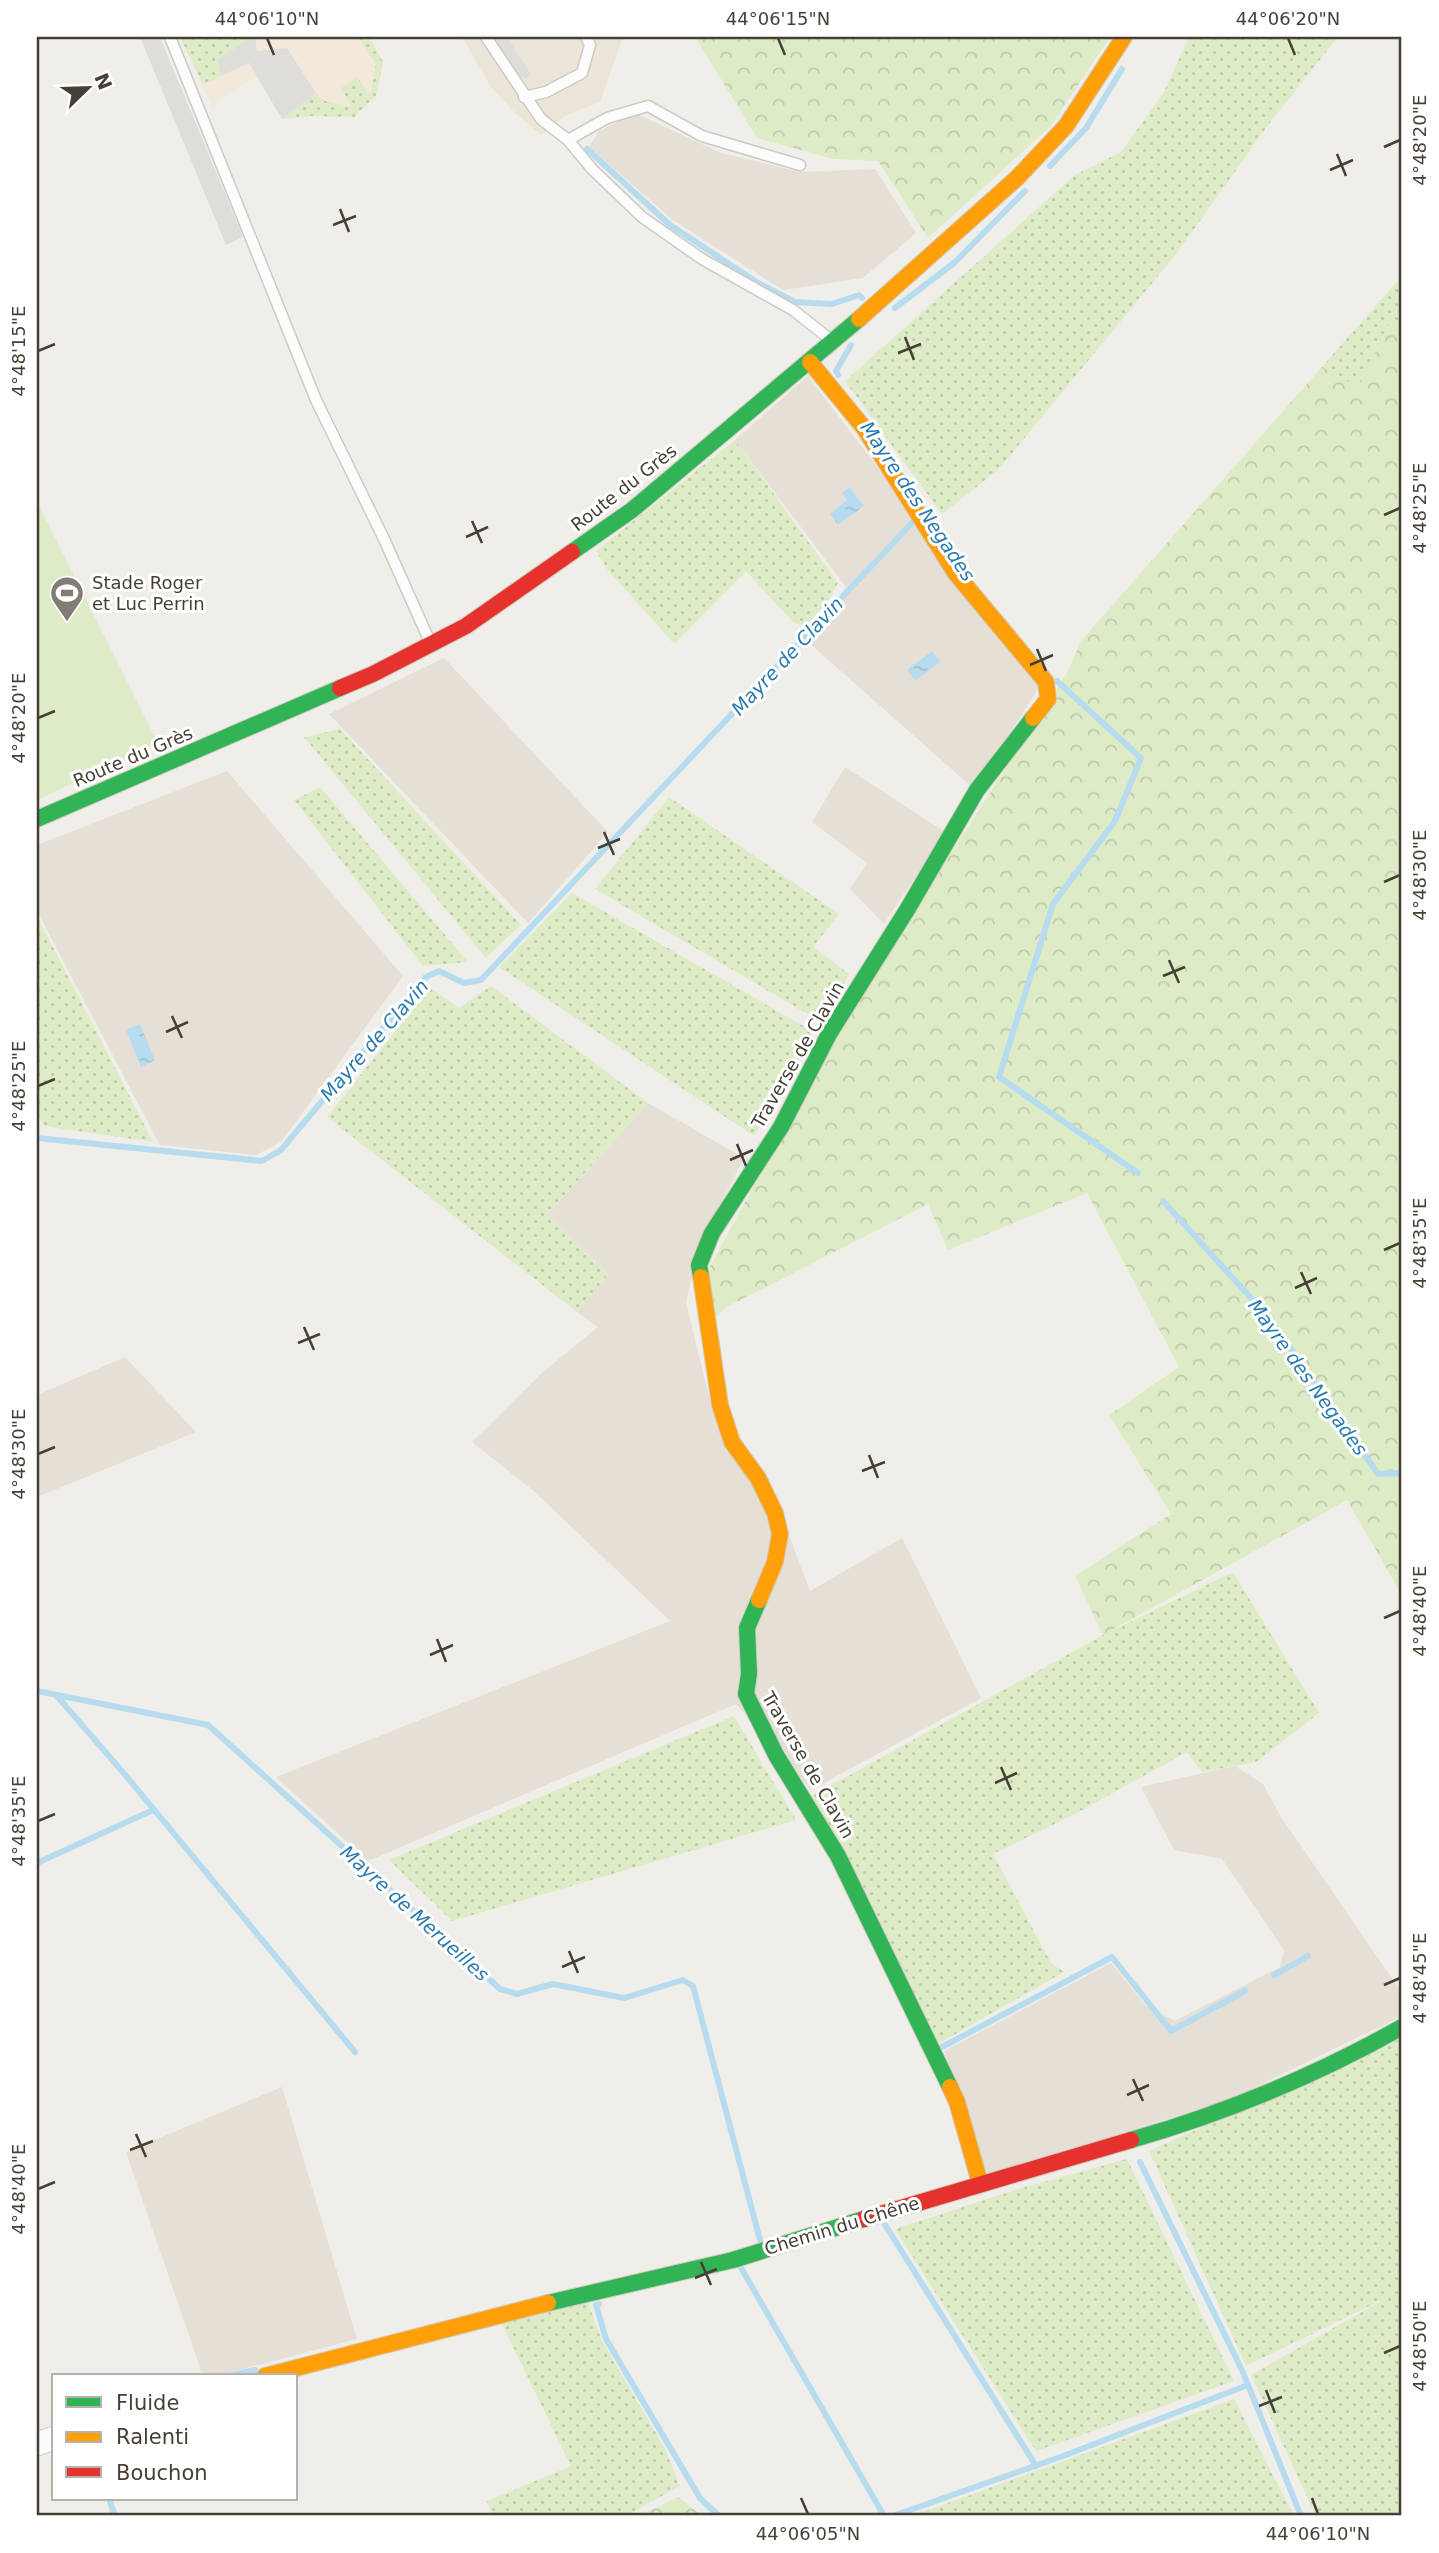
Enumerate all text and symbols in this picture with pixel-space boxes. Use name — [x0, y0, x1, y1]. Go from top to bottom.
text: 44°06'10"N — [215, 8, 319, 29]
text: 44°06'15"N — [726, 8, 830, 29]
text: 44°06'20"N — [1236, 8, 1340, 29]
north arrow — [52, 52, 122, 122]
text: N — [90, 70, 117, 93]
text: 4°48'20"E — [1409, 95, 1430, 185]
text: 4°48'15"E — [8, 306, 29, 396]
water label: Mayre des Negades — [856, 417, 980, 585]
street label: Route du Grès — [567, 440, 681, 535]
text: 4°48'25"E — [1409, 463, 1430, 553]
place label: Stade Roger et Luc Perrin — [92, 572, 205, 614]
sports icon: Stade Roger et Luc Perrin — [48, 574, 86, 623]
water label: Mayre de Clavin — [727, 592, 847, 720]
text: 4°48'20"E — [8, 673, 29, 763]
street label: Route du Grès — [70, 722, 196, 791]
text: 4°48'30"E — [1409, 830, 1430, 920]
water label: Mayre de Clavin — [315, 975, 433, 1105]
street label: Traverse de Clavin — [746, 978, 848, 1133]
text: 4°48'25"E — [8, 1041, 29, 1131]
text: 4°48'35"E — [1409, 1198, 1430, 1288]
water label: Mayre des Negades — [1244, 1295, 1372, 1459]
text: 4°48'30"E — [8, 1409, 29, 1499]
text: 4°48'40"E — [1409, 1566, 1430, 1656]
street label: Traverse de Clavin — [757, 1687, 859, 1842]
text: 4°48'35"E — [8, 1776, 29, 1866]
water label: Mayre de Merueilles — [336, 1841, 494, 1985]
text: 4°48'45"E — [1409, 1933, 1430, 2023]
text: 4°48'40"E — [8, 2144, 29, 2234]
street label: Chemin du Chêne — [762, 2192, 922, 2259]
text: 4°48'50"E — [1409, 2301, 1430, 2391]
legend — [52, 2374, 298, 2500]
text: Fluide — [116, 2391, 179, 2415]
text: Ralenti — [116, 2425, 189, 2449]
text: Bouchon — [116, 2461, 208, 2485]
text: 44°06'05"N — [756, 2523, 860, 2544]
text: 44°06'10"N — [1266, 2523, 1370, 2544]

